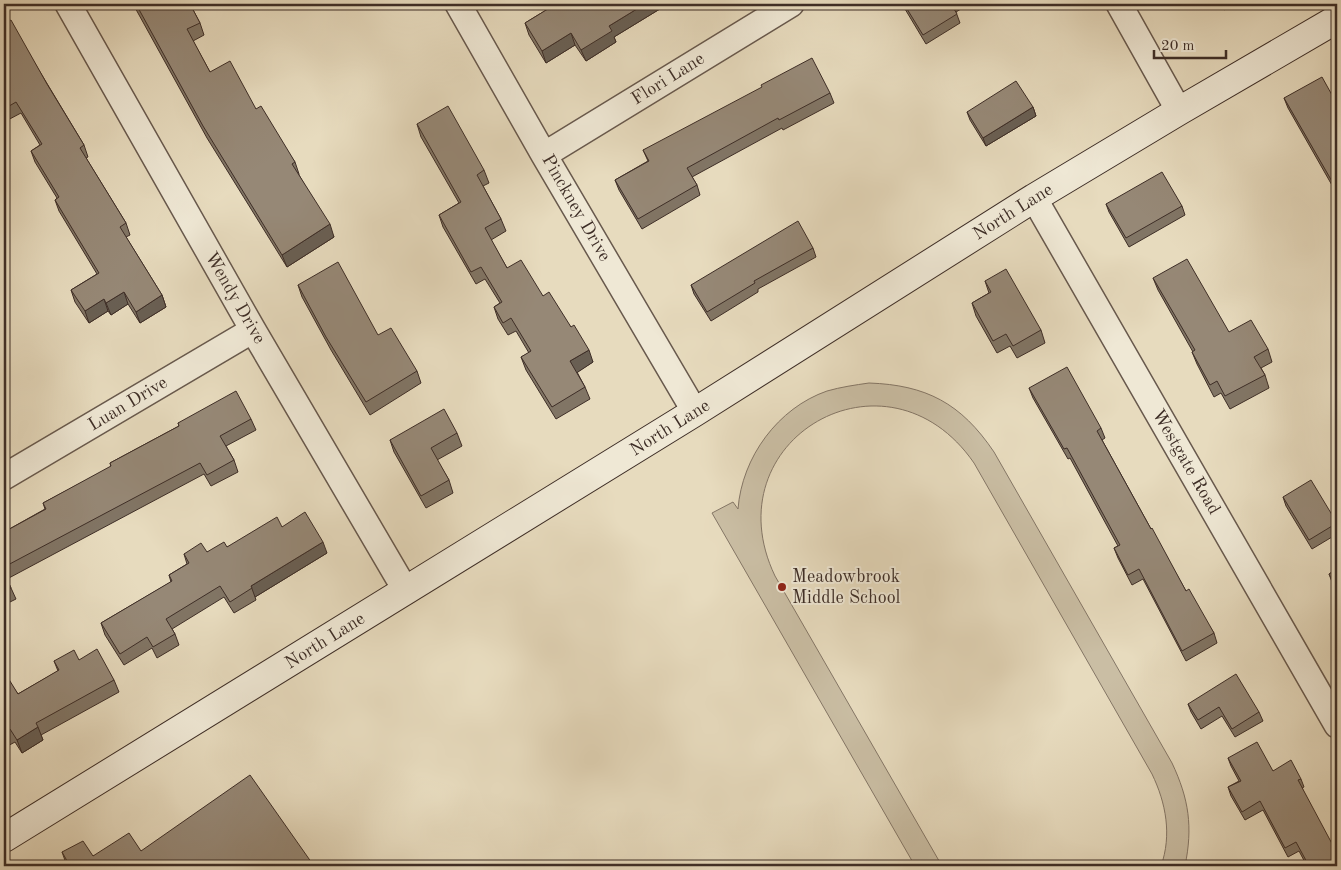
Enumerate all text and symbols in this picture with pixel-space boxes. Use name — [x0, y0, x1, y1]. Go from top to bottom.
scale bar — [1154, 28, 1226, 60]
text: 20 m — [1161, 39, 1195, 54]
street label: Flori Lane — [628, 50, 708, 108]
street label: Pinckney Drive — [538, 152, 614, 264]
street label: North Lane — [970, 180, 1056, 244]
street label: Wendy Drive — [202, 249, 268, 347]
street label: Luan Drive — [85, 373, 171, 435]
street label: North Lane — [627, 396, 713, 460]
street label: Westgate Road — [1149, 406, 1223, 518]
place label: Meadowbrook Middle School — [792, 568, 901, 607]
marker: Meadowbrook Middle School — [776, 581, 788, 593]
street label: North Lane — [282, 609, 368, 673]

